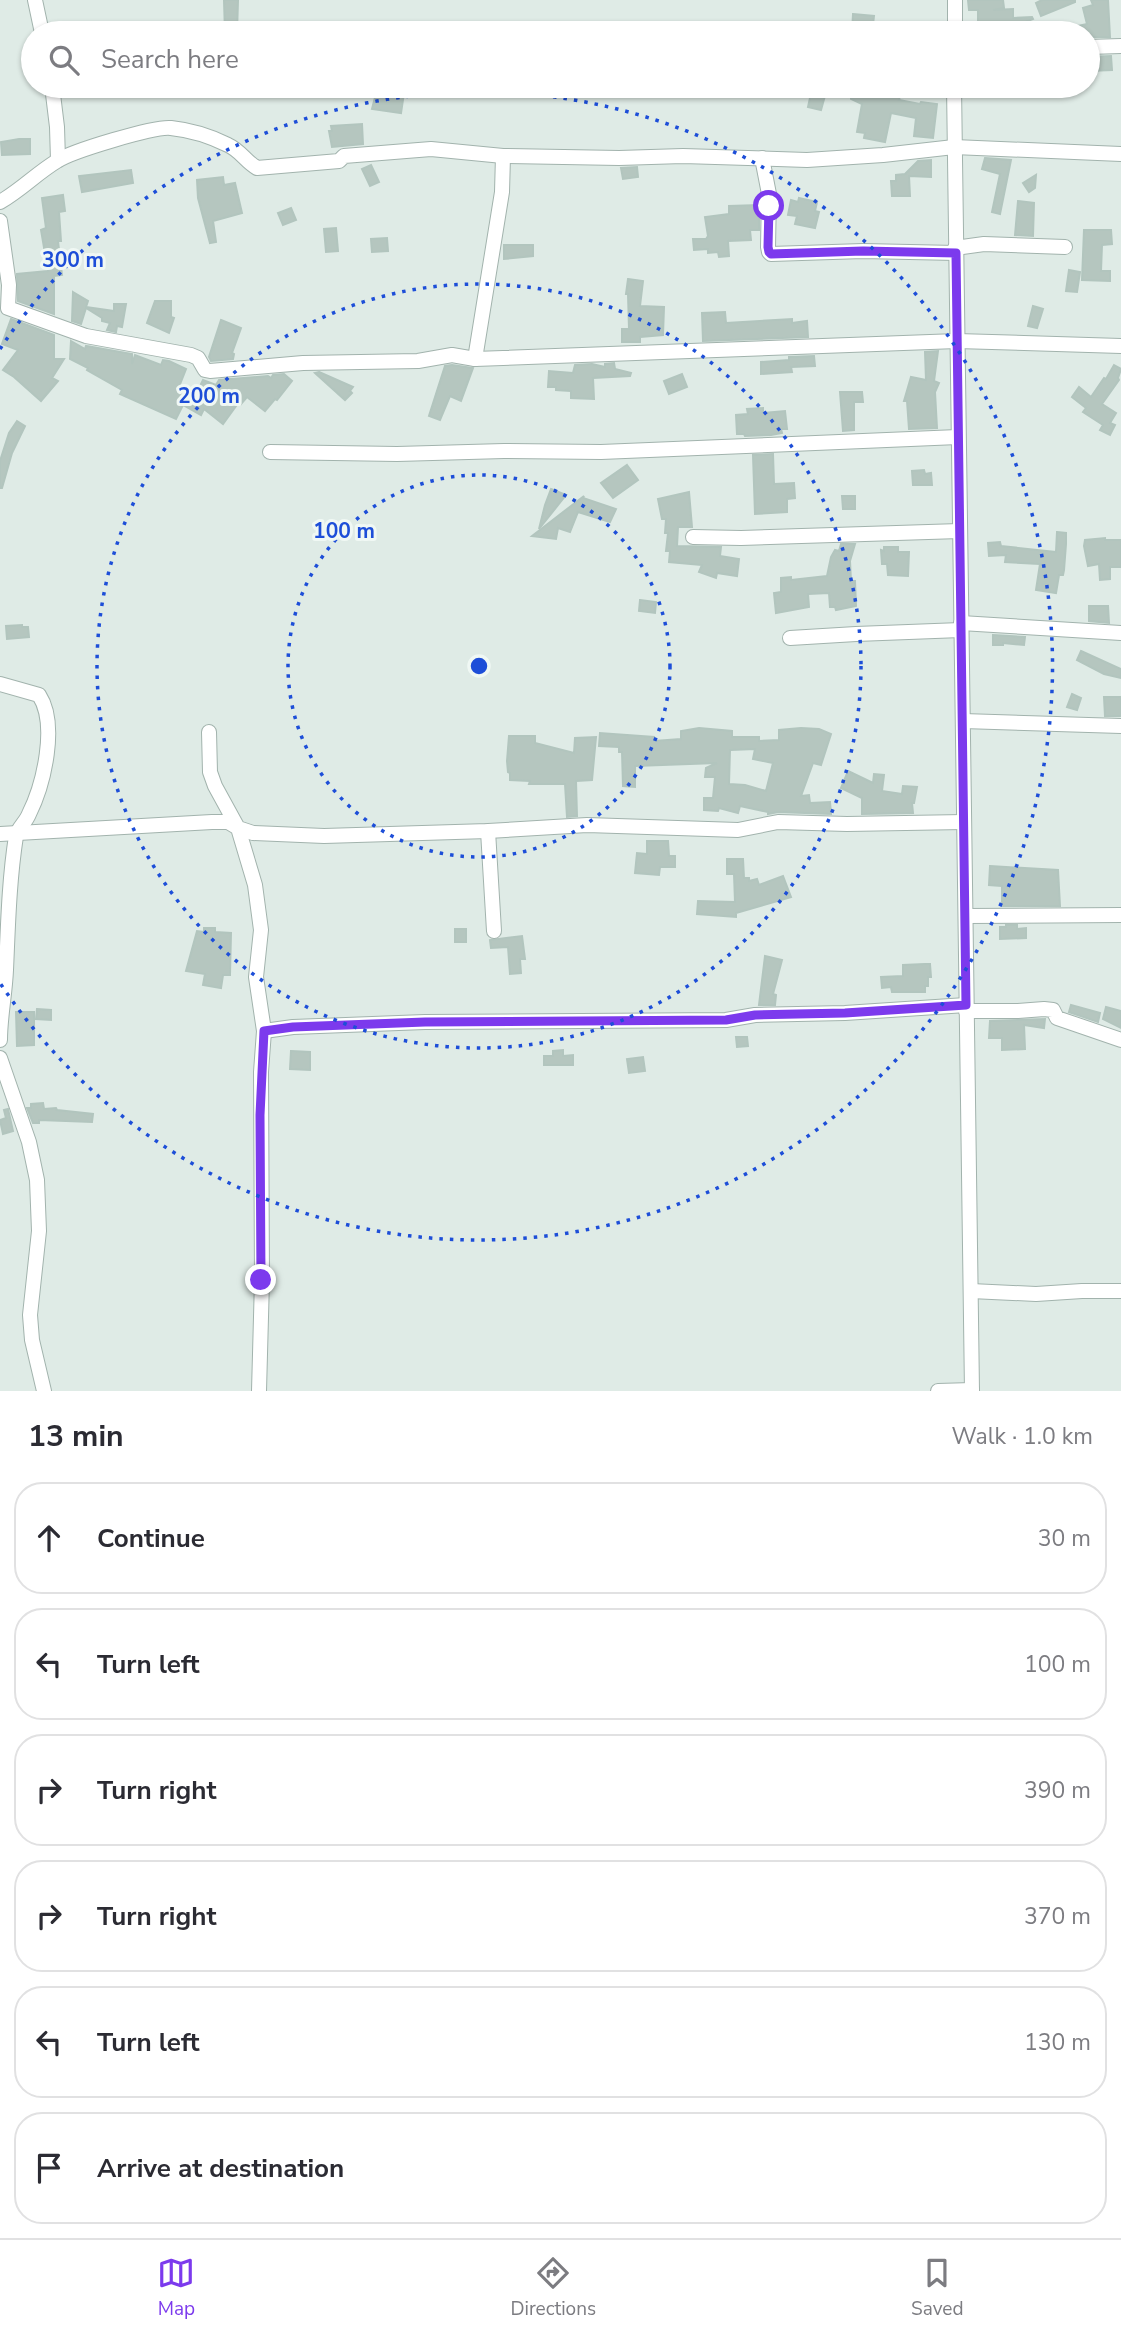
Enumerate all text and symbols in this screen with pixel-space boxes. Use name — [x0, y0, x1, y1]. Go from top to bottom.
search box — [21, 21, 1100, 98]
icon: search — [45, 41, 83, 79]
text: Search here — [101, 42, 239, 77]
route start — [753, 190, 784, 221]
text: 300 m — [42, 246, 104, 274]
text: 200 m — [178, 382, 240, 410]
text: 100 m — [313, 517, 375, 545]
centre of rings — [467, 654, 491, 678]
route end — [245, 1264, 276, 1295]
text: 13 min — [28, 1416, 124, 1457]
text: Walk · 1.0 km — [951, 1421, 1093, 1452]
icon: ahead — [30, 1519, 68, 1557]
text: Continue — [97, 1521, 205, 1556]
text: 30 m — [1038, 1523, 1091, 1554]
icon: left — [30, 1645, 68, 1683]
text: Turn left — [97, 1647, 200, 1682]
text: 100 m — [1024, 1649, 1091, 1680]
icon: right — [30, 1771, 68, 1809]
text: Turn right — [97, 1773, 216, 1808]
text: 390 m — [1024, 1775, 1091, 1806]
icon: right — [30, 1897, 68, 1935]
text: Turn right — [97, 1899, 216, 1934]
text: 370 m — [1024, 1901, 1091, 1932]
icon: left — [30, 2023, 68, 2061]
text: Turn left — [97, 2025, 200, 2060]
text: 130 m — [1024, 2027, 1091, 2058]
icon: arrive — [30, 2149, 68, 2187]
text: Arrive at destination — [97, 2151, 344, 2186]
tab: Map — [157, 2254, 195, 2322]
tab: Directions — [510, 2254, 596, 2322]
tab: Saved — [911, 2254, 964, 2322]

